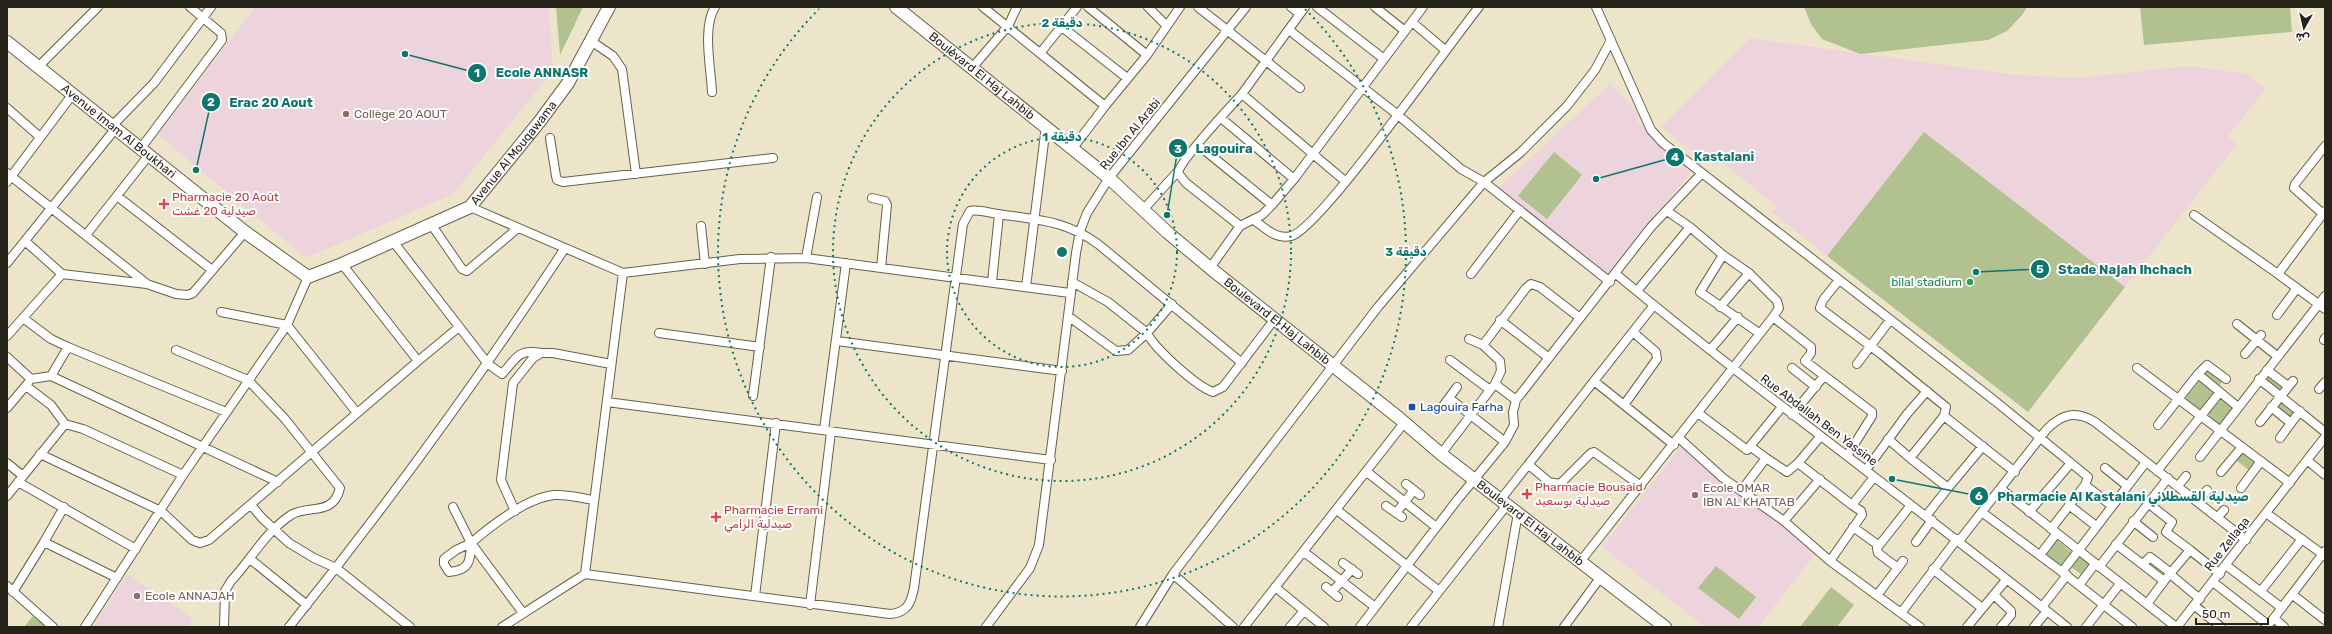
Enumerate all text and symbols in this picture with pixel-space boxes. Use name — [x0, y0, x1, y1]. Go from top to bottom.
north arrow — [2284, 8, 2324, 48]
text: 2 دقيقة — [1041, 16, 1083, 30]
street label: Boulevard El Haj Lahbib — [926, 29, 1037, 123]
text: ش — [2295, 30, 2310, 45]
callout: Ecole ANNASR — [467, 60, 596, 85]
text: Ecole ANNASR — [496, 65, 588, 80]
text: 1 — [474, 66, 480, 80]
street label: Avenue Imam Al Boukhari — [59, 81, 179, 181]
callout: Erac 20 Aout — [201, 90, 321, 115]
text: 2 — [207, 95, 215, 109]
text: Erac 20 Aout — [229, 95, 313, 110]
street label: Rue Ibn Al Arabi — [1097, 95, 1163, 173]
street label: Avenue Al Mouqawama — [468, 98, 559, 208]
place label: Collège 20 AOUT — [354, 107, 447, 121]
marker: Collège 20 AOUT — [341, 109, 351, 119]
text: 1 دقيقة — [1042, 130, 1082, 144]
callout: Lagouira — [1168, 136, 1261, 161]
text: Lagouira — [1195, 141, 1253, 156]
text: 3 — [1174, 142, 1182, 156]
callout: Kastalani — [1665, 144, 1762, 169]
text: Kastalani — [1694, 149, 1754, 164]
text: 4 — [1671, 150, 1679, 164]
place label: Pharmacie 20 Août صيدلية 20 غشت — [172, 190, 279, 218]
marker: Pharmacie 20 Août صيدلية 20 غشت — [159, 199, 169, 209]
centre of rings — [1055, 245, 1069, 259]
text: 3 دقيقة — [1385, 245, 1427, 259]
callout: Stade Najah Ihchach — [2030, 257, 2200, 282]
text: 5 — [2036, 262, 2044, 276]
text: Stade Najah Ihchach — [2058, 262, 2192, 277]
street label: Boulevard El Haj Lahbib — [1221, 275, 1333, 368]
place label: bilal stadium — [1891, 275, 1962, 289]
marker: bilal stadium — [1965, 277, 1975, 287]
street label: Rue Abdallah Ben Yassine — [1758, 371, 1881, 469]
place label: Lagouira Farha — [1420, 400, 1503, 414]
marker: Lagouira Farha — [1407, 402, 1417, 412]
street label: Boulevard El Haj Lahbib — [1474, 477, 1587, 569]
place label: Pharmacie Bousaid صيدلية بوسعيد — [1535, 480, 1643, 509]
place label: Ecole OMAR IBN AL KHATTAB — [1703, 481, 1795, 509]
callout: Pharmacie Al Kastalani صيدلية القسطلاني — [1969, 484, 2257, 509]
marker: Pharmacie Bousaid صيدلية بوسعيد — [1522, 489, 1532, 499]
text: 6 — [1975, 489, 1983, 503]
text: Pharmacie Al Kastalani صيدلية القسطلاني — [1997, 489, 2249, 507]
marker: Ecole OMAR IBN AL KHATTAB — [1690, 490, 1700, 500]
place label: Pharmacie Errami صيدلية الرامي — [724, 503, 823, 533]
marker: Pharmacie Errami صيدلية الرامي — [711, 512, 721, 522]
street label: Rue Zellaqa — [2202, 514, 2252, 574]
place label: Ecole ANNAJAH — [145, 589, 235, 603]
marker: Ecole ANNAJAH — [132, 591, 142, 601]
scale bar — [2196, 600, 2268, 626]
text: 50 m — [2202, 607, 2230, 621]

